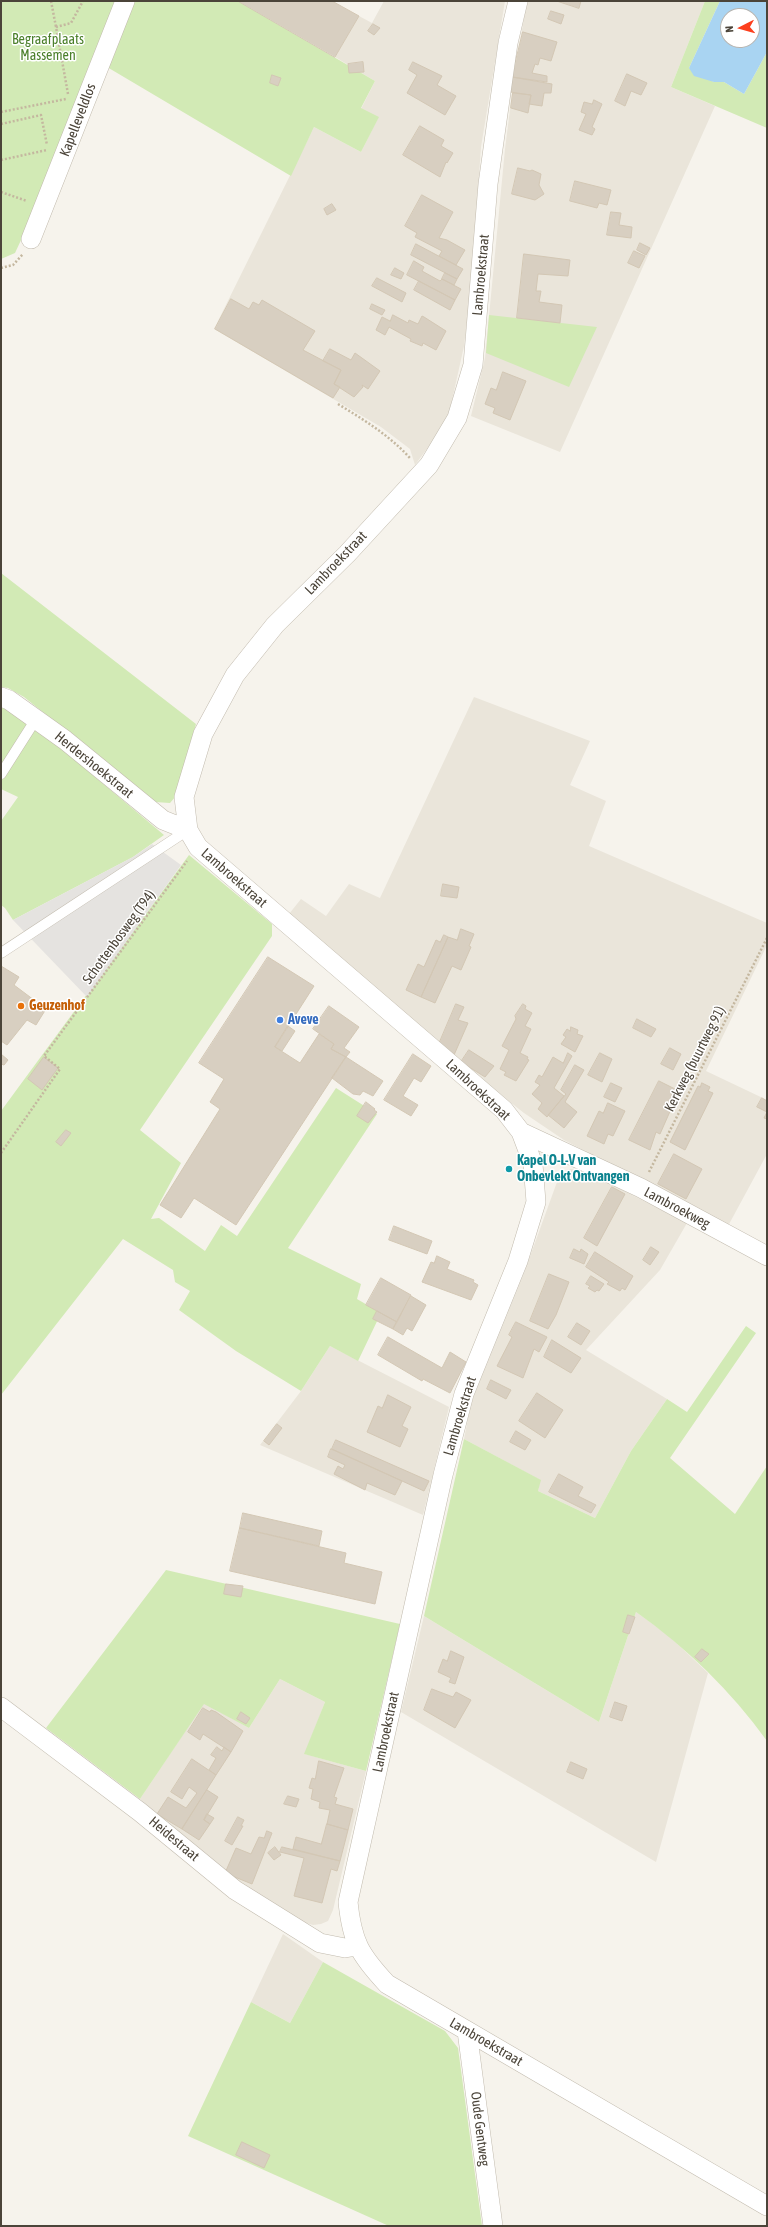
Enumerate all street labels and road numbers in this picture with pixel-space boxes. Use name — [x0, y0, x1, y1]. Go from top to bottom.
street label: Kapelleveldlos — [56, 81, 100, 159]
street label: Lambroekstraat — [469, 234, 493, 316]
street label: Lambroekstraat — [302, 528, 370, 598]
street label: Herdershoekstraat — [51, 728, 137, 802]
street label: Lambroekstraat — [198, 845, 270, 911]
street label: Schottenbosweg (T94) — [79, 887, 159, 987]
street label: Kerkweg (buurtweg 91) — [661, 1003, 729, 1115]
street label: Lambroekstraat — [442, 1056, 514, 1124]
street label: Lambroekweg — [641, 1184, 713, 1232]
street label: Lambroekstraat — [440, 1374, 480, 1458]
street label: Lambroekstraat — [369, 1690, 403, 1774]
street label: Heidestraat — [145, 1813, 203, 1865]
street label: Lambroekstraat — [446, 2014, 526, 2070]
street label: Oude Gentweg — [467, 2091, 493, 2167]

